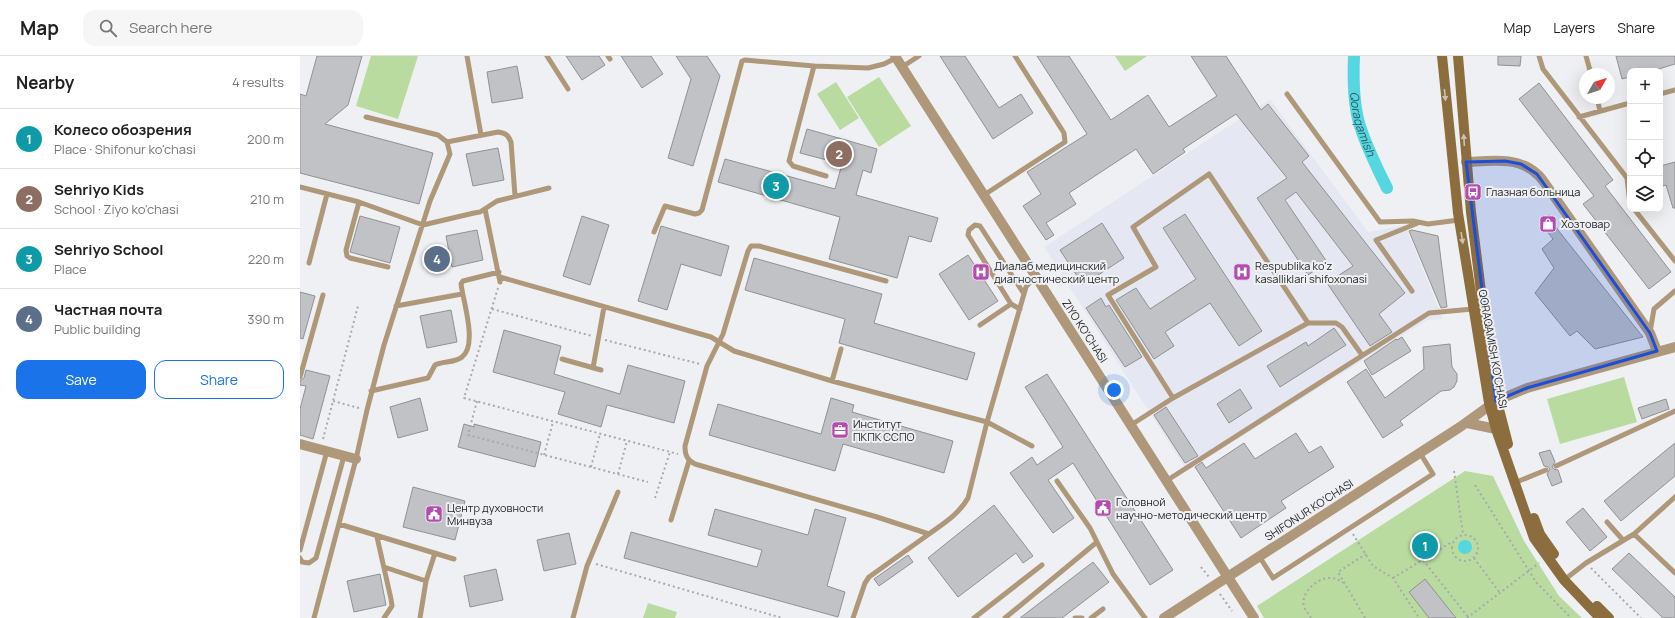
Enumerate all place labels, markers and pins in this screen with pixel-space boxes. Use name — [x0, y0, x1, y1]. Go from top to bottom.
pin: 2 — [826, 139, 852, 169]
pin: 3 — [763, 171, 789, 201]
bus stop icon: Глазная больница — [1463, 182, 1483, 202]
place label: Глазная больница — [1486, 184, 1580, 199]
shop icon: Хозтовар — [1538, 214, 1558, 234]
place label: Хозтовар — [1561, 216, 1610, 231]
pin: 4 — [424, 244, 450, 274]
place label: Диалаб медицинский диагностический центр — [994, 258, 1120, 286]
place label: Respublika ko'z kasalliklari shifoxonasi — [1255, 258, 1367, 286]
hospital icon: Диалаб медицинский диагностический центр — [971, 262, 991, 282]
hospital icon: Respublika ko'z kasalliklari shifoxonasi — [1232, 262, 1252, 282]
place label: Институт ПКПК ССПО — [853, 416, 915, 444]
office icon: Институт ПКПК ССПО — [830, 420, 850, 440]
place label: Головной научно-методический центр — [1116, 494, 1267, 522]
public building icon: Головной научно-методический центр — [1093, 498, 1113, 518]
place label: Центр духовности Минвуза — [447, 500, 543, 528]
public building icon: Центр духовности Минвуза — [424, 504, 444, 524]
pin: 1 — [1412, 531, 1438, 561]

